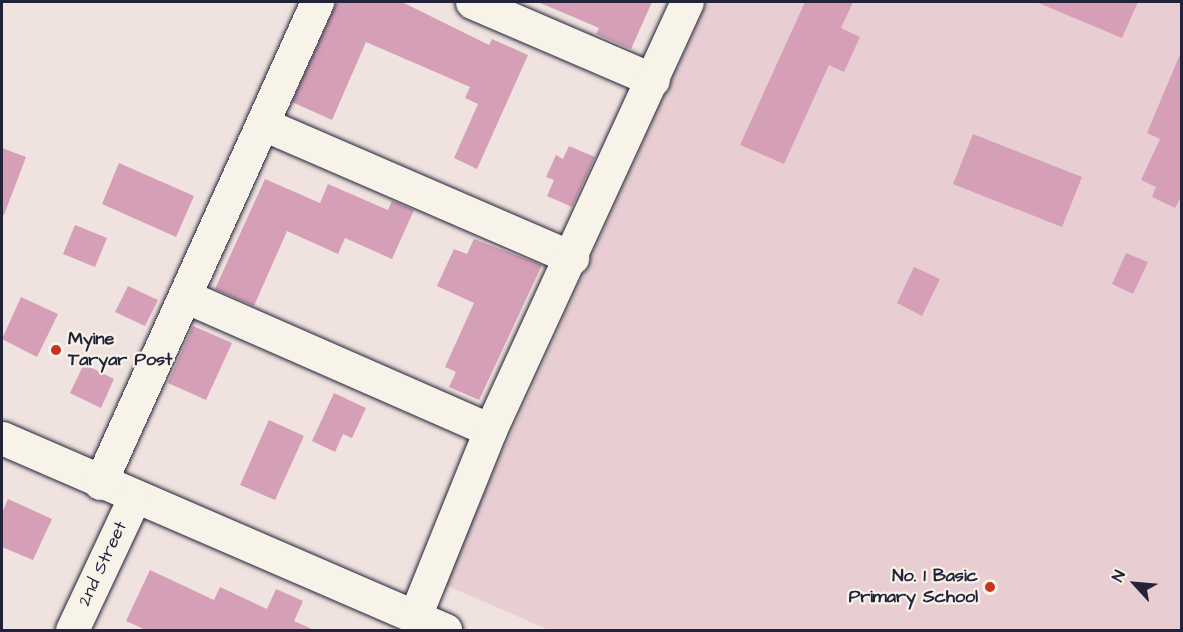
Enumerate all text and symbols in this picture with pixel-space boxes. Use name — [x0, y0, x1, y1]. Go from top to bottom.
place label: Myine Taryar Post — [68, 329, 172, 372]
marker: Myine Taryar Post — [49, 343, 63, 357]
street label: 2nd Street — [74, 518, 132, 610]
north arrow — [1105, 554, 1165, 614]
place label: No. 1 Basic Primary School — [849, 566, 978, 608]
text: N — [1107, 567, 1131, 585]
marker: No. 1 Basic Primary School — [983, 580, 997, 594]

